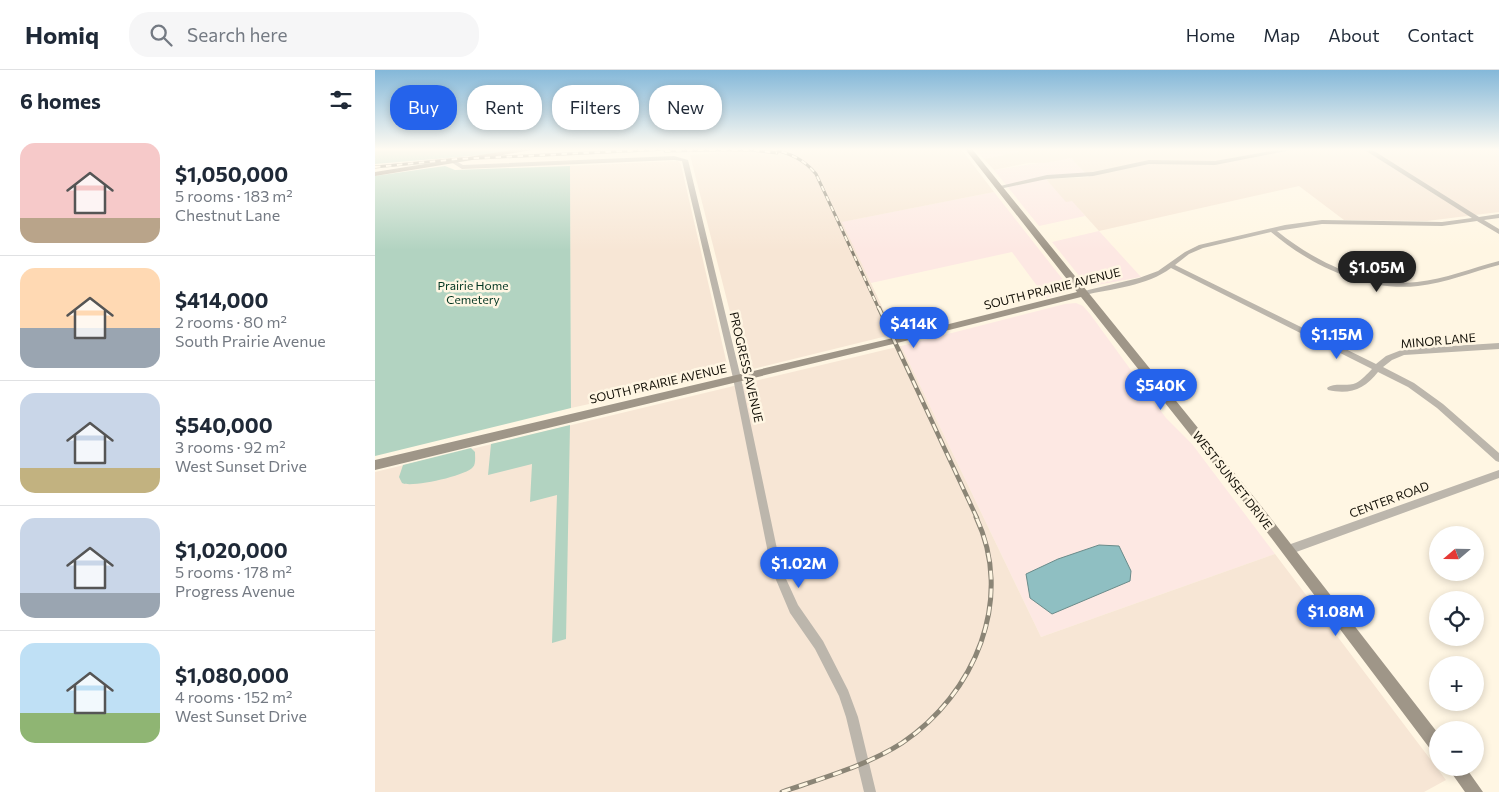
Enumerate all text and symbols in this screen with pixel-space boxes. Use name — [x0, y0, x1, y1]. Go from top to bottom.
search box — [129, 12, 479, 57]
text: Homiq — [25, 20, 99, 49]
icon: search — [147, 21, 175, 49]
text: Search here — [187, 23, 288, 46]
text: Home — [1186, 24, 1235, 46]
text: Map — [1263, 24, 1300, 46]
text: About — [1328, 24, 1380, 46]
text: Contact — [1408, 24, 1474, 46]
chip: Buy — [390, 85, 457, 130]
chip: Rent — [467, 85, 542, 130]
chip: Filters — [552, 85, 639, 130]
chip: New — [649, 85, 722, 130]
icon: filters — [327, 86, 355, 114]
text: 6 homes — [20, 88, 101, 113]
text: $1,050,000 — [175, 161, 288, 186]
icon: home — [60, 163, 120, 223]
text: 5 rooms · 183 m² — [175, 186, 293, 205]
text: Chestnut Lane — [175, 205, 280, 224]
pin: $1.05M — [1336, 250, 1418, 293]
text: $1.05M — [1349, 257, 1405, 276]
street label: SOUTH PRAIRIE AVENUE — [982, 264, 1122, 312]
park label: Prairie Home Cemetery — [437, 278, 509, 306]
text: $414,000 — [175, 287, 268, 312]
icon: home — [60, 288, 120, 348]
pin: $414K — [879, 306, 949, 349]
street label: PROGRESS AVENUE — [727, 310, 767, 424]
text: 2 rooms · 80 m² — [175, 312, 287, 331]
text: $414K — [891, 313, 937, 332]
pin: $1.15M — [1296, 318, 1378, 360]
text: $1.15M — [1311, 324, 1363, 343]
street label: MINOR LANE — [1400, 330, 1476, 350]
text: South Prairie Avenue — [175, 331, 326, 350]
street label: SOUTH PRAIRIE AVENUE — [588, 360, 728, 406]
pin: $540K — [1126, 368, 1196, 411]
text: $540K — [1136, 375, 1186, 394]
text: $540,000 — [175, 412, 273, 437]
icon: home — [60, 413, 120, 473]
street label: WEST SUNSET DRIVE — [1190, 428, 1276, 532]
text: 3 rooms · 92 m² — [175, 437, 286, 456]
text: West Sunset Drive — [175, 456, 307, 475]
street label: CENTER ROAD — [1347, 478, 1431, 520]
north arrow — [1429, 526, 1484, 581]
map controls — [1429, 526, 1484, 776]
text: $1,020,000 — [175, 537, 288, 562]
icon: home — [60, 538, 120, 598]
pin: $1.02M — [758, 546, 840, 589]
text: $1.02M — [771, 553, 827, 572]
text: 5 rooms · 178 m² — [175, 562, 292, 581]
text: Progress Avenue — [175, 581, 295, 600]
button: locate — [1429, 591, 1484, 646]
pin: $1.08M — [1295, 594, 1377, 637]
text: $1.08M — [1308, 601, 1364, 620]
button: + — [1429, 656, 1484, 711]
text: $1,080,000 — [175, 662, 289, 687]
icon: home — [60, 663, 120, 723]
text: 4 rooms · 152 m² — [175, 687, 292, 706]
text: West Sunset Drive — [175, 706, 307, 725]
button: − — [1429, 721, 1484, 776]

